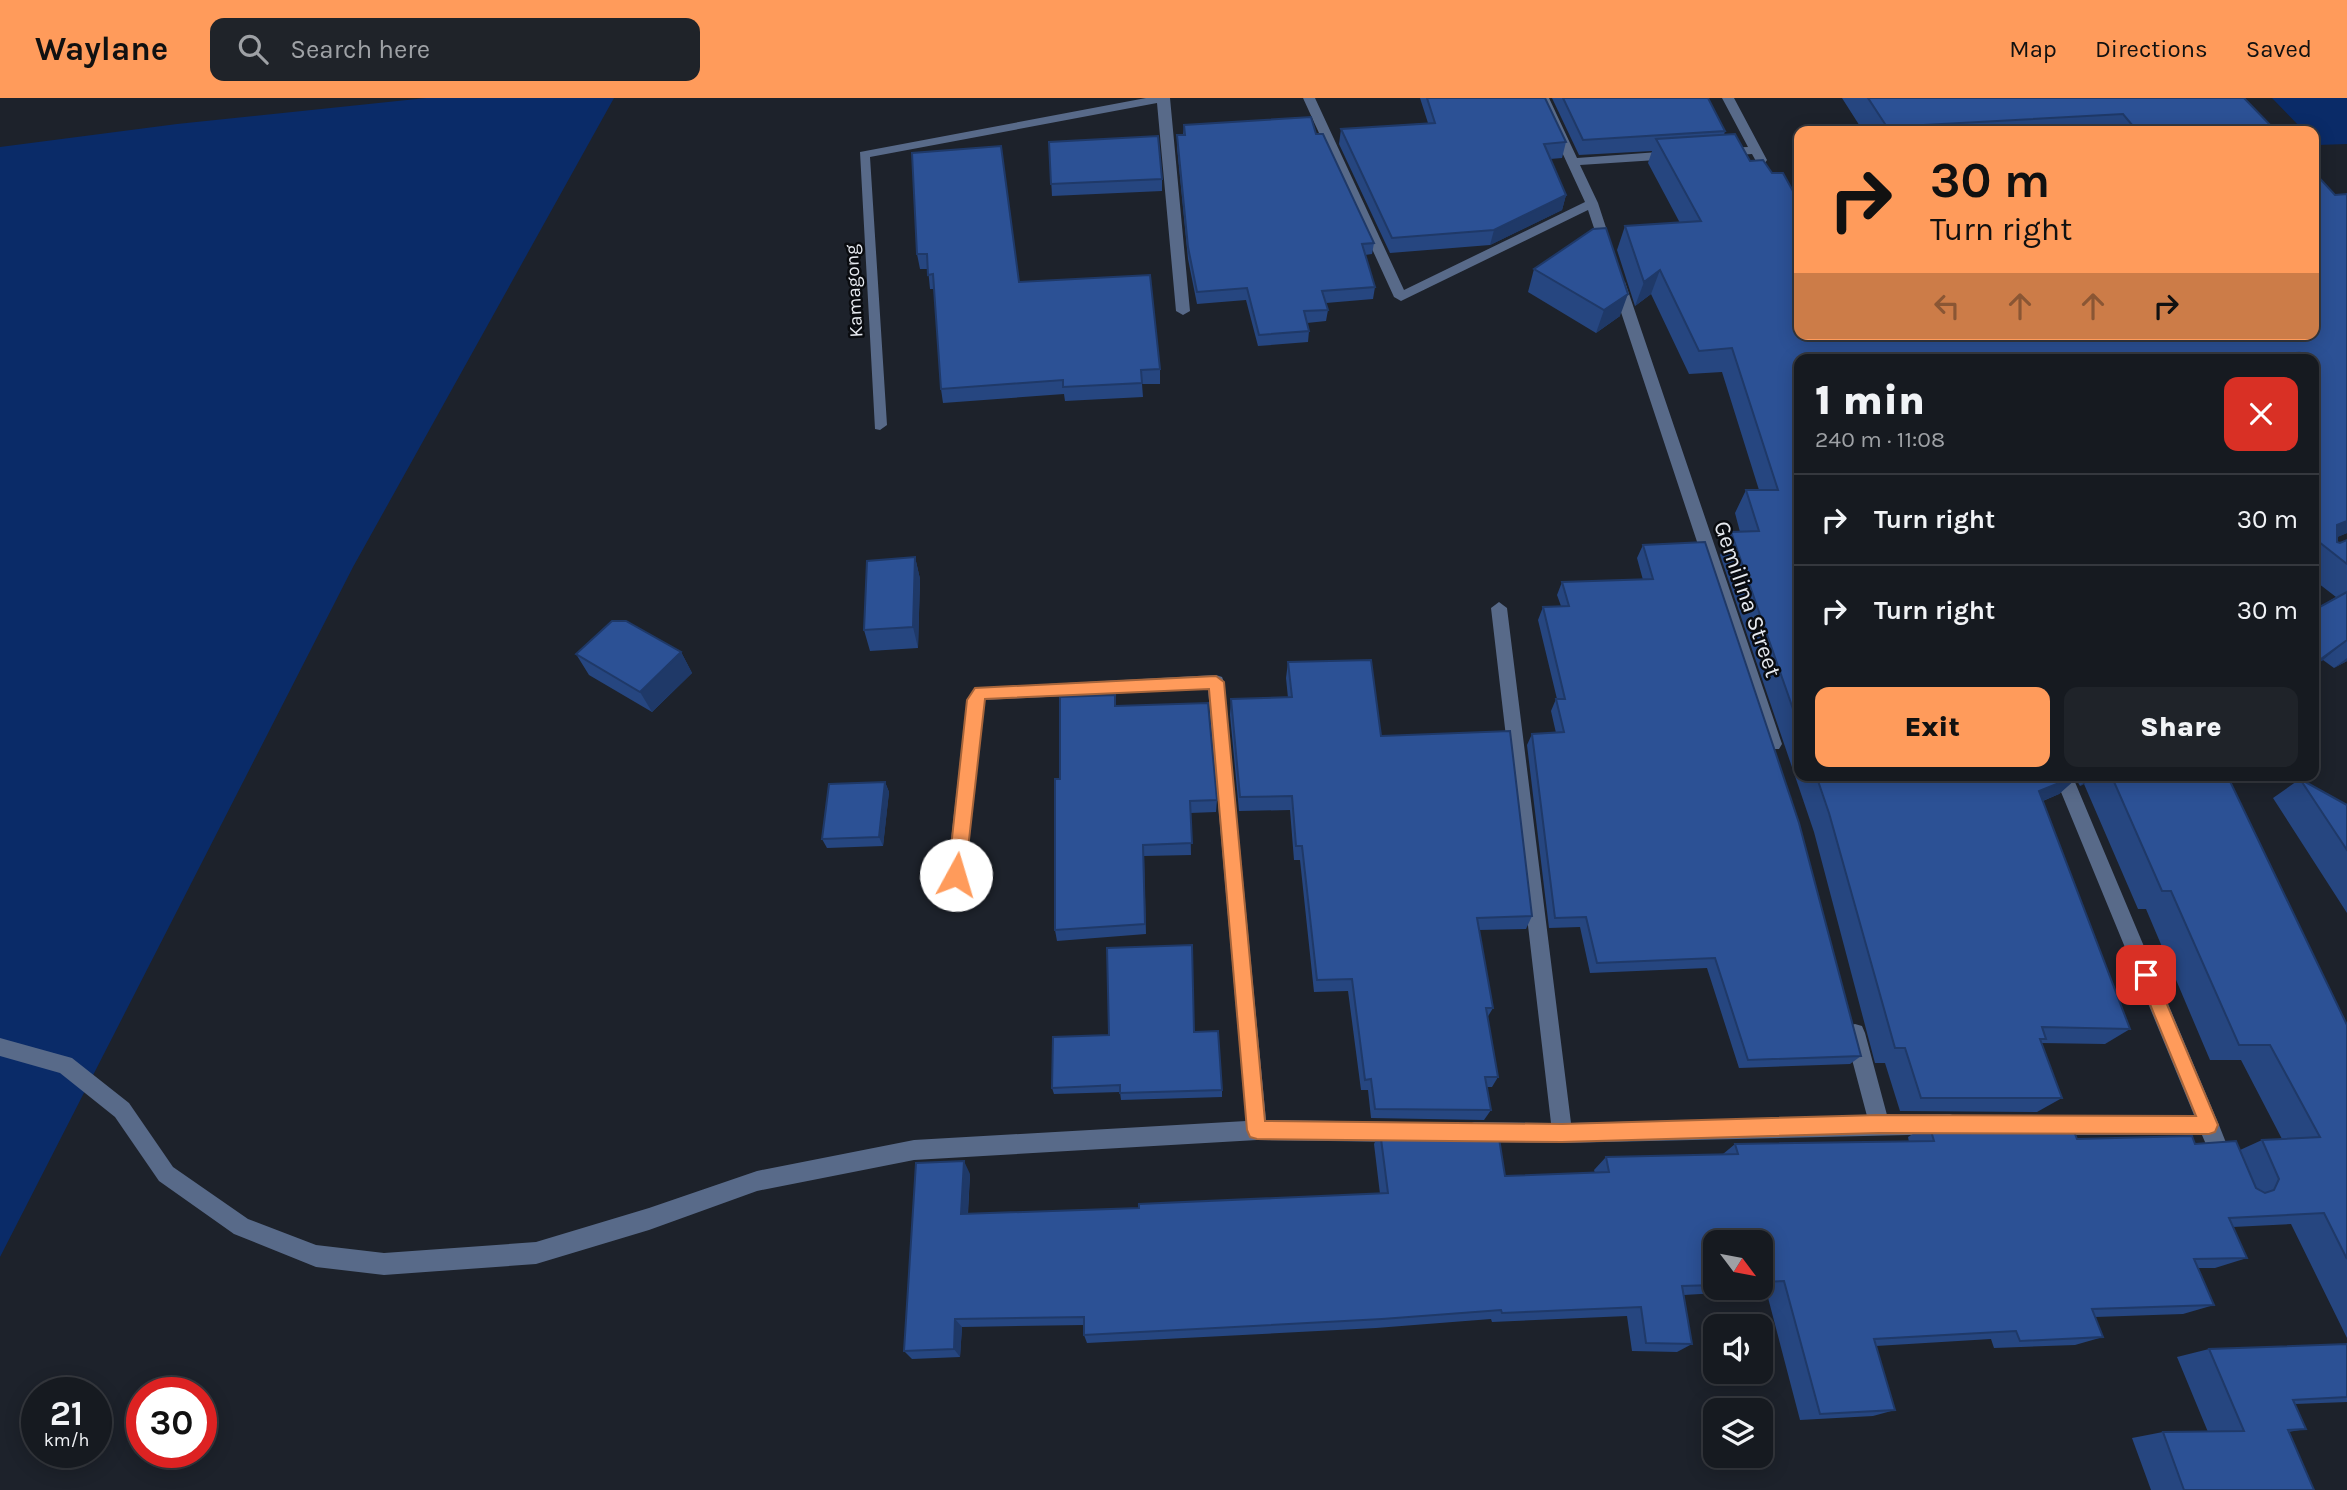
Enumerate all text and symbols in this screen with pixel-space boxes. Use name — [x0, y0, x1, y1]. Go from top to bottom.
search box — [210, 18, 700, 81]
text: Waylane — [35, 30, 168, 68]
icon: search — [234, 30, 272, 68]
text: Search here — [290, 34, 430, 65]
text: Map — [2009, 35, 2057, 63]
text: Directions — [2095, 35, 2208, 63]
text: Saved — [2246, 35, 2312, 63]
text: 30 m — [1930, 152, 2050, 209]
icon: right — [1815, 154, 1906, 245]
text: Turn right — [1930, 211, 2072, 248]
street label: Kamagong — [841, 243, 867, 338]
icon: left — [1928, 287, 1966, 325]
icon: ahead — [2001, 287, 2039, 325]
icon: ahead — [2074, 287, 2112, 325]
icon: right — [2147, 287, 2185, 325]
text: 1 min — [1815, 375, 1925, 425]
button: close — [2224, 377, 2298, 451]
text: 240 m · 11:08 — [1815, 426, 1945, 453]
icon: right — [1815, 501, 1853, 539]
text: Turn right — [1874, 504, 1995, 535]
text: 30 m — [2237, 504, 2298, 535]
street label: Gemilina Street — [1708, 518, 1787, 681]
icon: right — [1815, 592, 1853, 630]
text: Turn right — [1874, 595, 1995, 626]
text: 30 m — [2237, 595, 2298, 626]
button: Exit — [1815, 687, 2050, 767]
button: Share — [2064, 687, 2298, 767]
position arrow — [919, 838, 993, 912]
pin — [2116, 945, 2176, 1005]
icon: arrive — [2127, 956, 2165, 994]
north arrow — [1703, 1230, 1773, 1300]
map controls — [1703, 1230, 1773, 1468]
button: sound — [1703, 1314, 1773, 1384]
speed limit sign: 30 — [126, 1377, 217, 1468]
text: 21 — [50, 1393, 83, 1434]
button: layers — [1703, 1398, 1773, 1468]
text: km/h — [44, 1429, 89, 1451]

